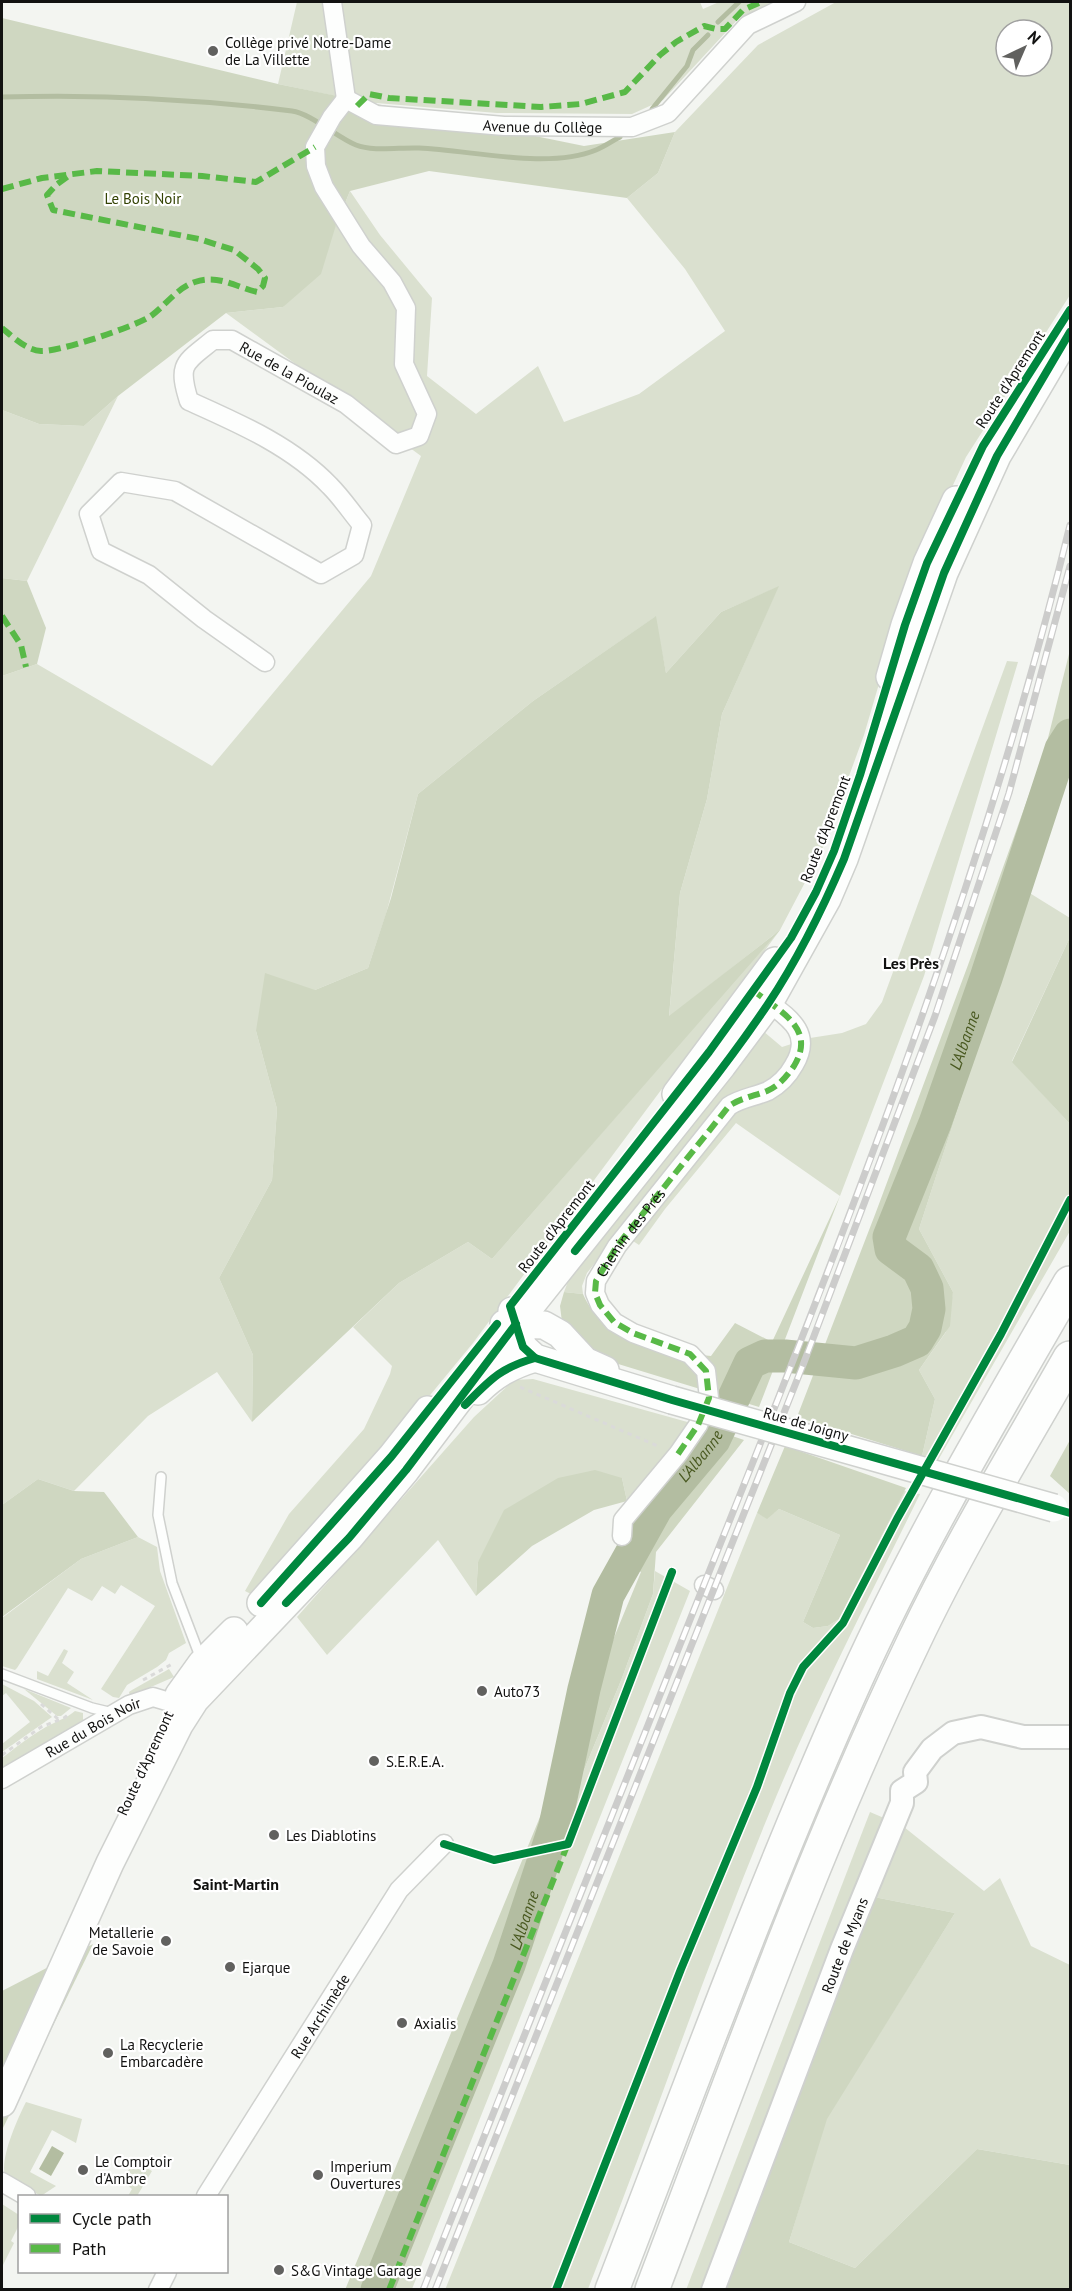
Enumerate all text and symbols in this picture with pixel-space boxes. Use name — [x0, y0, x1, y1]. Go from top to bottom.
north arrow — [994, 18, 1054, 78]
text: N — [1024, 26, 1045, 48]
place label: Collège privé Notre-Dame de La Villette — [225, 33, 391, 69]
marker: Collège privé Notre-Dame de La Villette — [206, 44, 220, 58]
street label: Avenue du Collège — [482, 115, 602, 136]
park label: Le Bois Noir — [105, 189, 181, 208]
street label: Route d'Apremont — [971, 326, 1049, 432]
street label: Rue de la Pioulaz — [237, 337, 343, 408]
street label: Route d'Apremont — [796, 773, 854, 885]
district label: Les Près — [883, 953, 939, 973]
water label: L'Albanne — [945, 1008, 984, 1072]
street label: Route d'Apremont — [514, 1175, 598, 1277]
street label: Chemin des Prés — [591, 1184, 669, 1280]
street label: Rue de Joigny — [761, 1403, 851, 1445]
water label: L'Albanne — [673, 1427, 727, 1486]
place label: Auto73 — [494, 1682, 540, 1701]
marker: Auto73 — [475, 1684, 489, 1698]
street label: Rue du Bois Noir — [42, 1692, 143, 1761]
street label: Route d'Apremont — [112, 1708, 178, 1818]
place label: S.E.R.E.A. — [386, 1752, 444, 1771]
marker: S.E.R.E.A. — [367, 1754, 381, 1768]
place label: Les Diablotins — [286, 1826, 376, 1845]
marker: Les Diablotins — [267, 1828, 281, 1842]
district label: Saint-Martin — [193, 1874, 279, 1894]
water label: L'Albanne — [505, 1888, 543, 1952]
street label: Route de Myans — [817, 1894, 872, 1996]
place label: Metallerie de Savoie — [89, 1923, 154, 1959]
marker: Metallerie de Savoie — [159, 1934, 173, 1948]
place label: Ejarque — [242, 1958, 290, 1977]
marker: Ejarque — [223, 1960, 237, 1974]
street label: Rue Archimède — [286, 1970, 353, 2062]
place label: Axialis — [414, 2014, 456, 2033]
marker: Axialis — [395, 2016, 409, 2030]
place label: La Recyclerie Embarcadère — [120, 2035, 203, 2071]
marker: La Recyclerie Embarcadère — [101, 2046, 115, 2060]
place label: Le Comptoir d'Ambre — [95, 2152, 172, 2188]
place label: Imperium Ouvertures — [330, 2157, 401, 2193]
marker: Le Comptoir d'Ambre — [76, 2163, 90, 2177]
marker: Imperium Ouvertures — [311, 2168, 325, 2182]
legend — [18, 2195, 228, 2273]
text: Cycle path — [72, 2207, 152, 2230]
text: Path — [72, 2237, 106, 2260]
place label: S&G Vintage Garage — [291, 2261, 422, 2280]
marker: S&G Vintage Garage — [272, 2263, 286, 2277]

